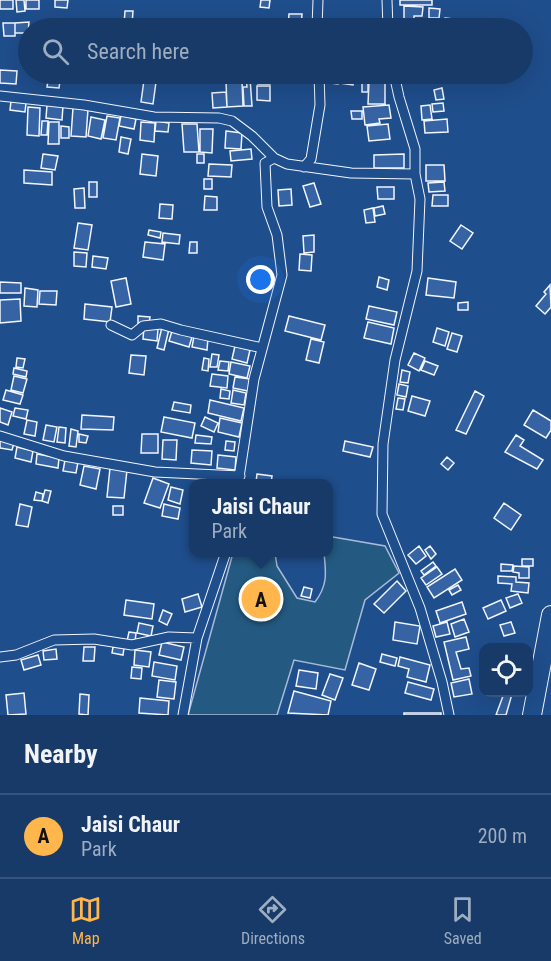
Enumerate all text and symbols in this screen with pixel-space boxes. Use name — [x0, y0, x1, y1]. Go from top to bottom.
search box — [18, 18, 533, 84]
icon: search — [39, 35, 72, 68]
text: Search here — [87, 39, 189, 64]
your location — [246, 265, 275, 294]
popup — [189, 479, 333, 557]
text: Jaisi Chaur — [211, 494, 311, 519]
text: Park — [211, 519, 247, 543]
pin: A — [242, 576, 280, 622]
map controls — [479, 643, 533, 697]
button: locate — [479, 643, 533, 697]
text: Nearby — [24, 739, 98, 769]
text: Jaisi Chaur — [81, 812, 180, 837]
text: A — [38, 824, 49, 848]
text: 200 m — [478, 824, 527, 848]
text: Park — [81, 837, 117, 861]
tab: Map — [69, 893, 102, 948]
tab: Directions — [241, 893, 305, 948]
tab: Saved — [444, 893, 482, 948]

